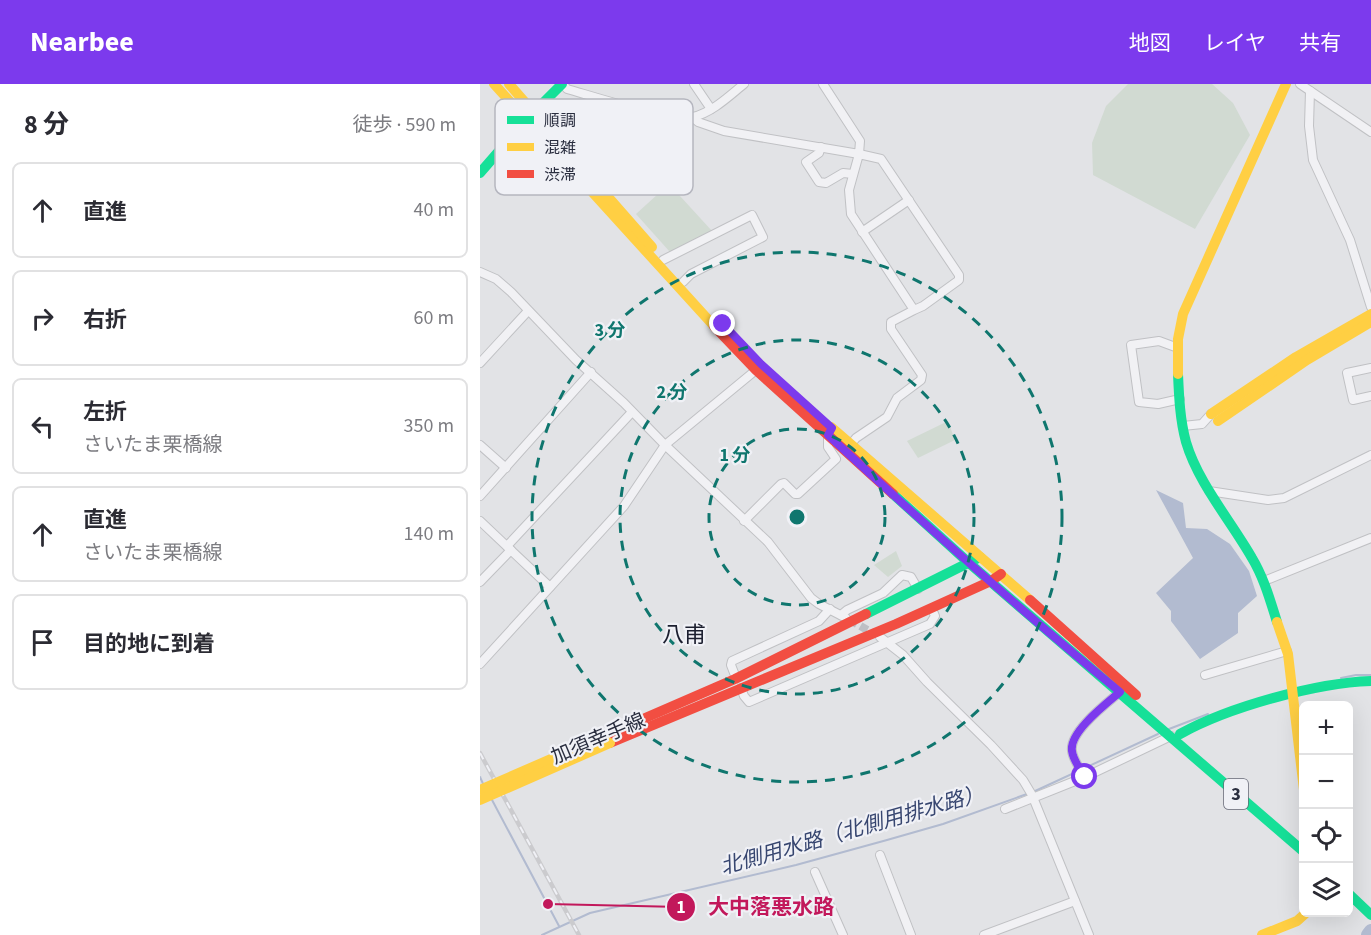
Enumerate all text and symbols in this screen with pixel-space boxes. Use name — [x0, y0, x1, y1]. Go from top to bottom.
text: Nearbee — [30, 22, 134, 62]
text: 地図 — [1129, 28, 1171, 58]
text: レイヤ — [1204, 28, 1266, 58]
text: 共有 — [1299, 28, 1341, 58]
legend — [495, 99, 693, 195]
text: 8 分 — [24, 106, 69, 143]
text: 順調 — [544, 110, 576, 132]
text: 徒歩 · 590 m — [353, 111, 456, 139]
text: 混雑 — [544, 137, 576, 159]
text: 渋滞 — [544, 164, 576, 186]
icon: ahead — [26, 194, 59, 227]
text: 直進 — [83, 196, 127, 228]
text: 40 m — [414, 196, 454, 224]
icon: right — [26, 302, 59, 335]
text: 右折 — [83, 304, 127, 336]
text: 60 m — [414, 304, 454, 332]
route end — [709, 310, 735, 336]
text: 3 分 — [594, 318, 626, 343]
text: 2 分 — [656, 380, 688, 405]
text: 左折 — [83, 396, 127, 428]
icon: left — [26, 410, 59, 443]
text: 350 m — [404, 412, 454, 440]
text: さいたま栗橋線 — [83, 431, 222, 459]
text: 1 分 — [719, 443, 751, 468]
text: 直進 — [83, 504, 127, 536]
centre of rings — [787, 507, 807, 527]
icon: ahead — [26, 518, 59, 551]
text: 140 m — [404, 520, 454, 548]
text: さいたま栗橋線 — [83, 539, 222, 567]
district label: 八甫 — [662, 619, 706, 651]
icon: arrive — [26, 626, 59, 659]
text: 目的地に到着 — [83, 628, 215, 660]
map controls — [1299, 701, 1353, 917]
button: + — [1299, 701, 1353, 755]
street label: 加須幸手線 — [547, 706, 650, 771]
button: − — [1299, 755, 1353, 809]
route start — [1071, 763, 1097, 789]
water label: 北側用水路（北側用排水路） — [717, 778, 987, 882]
road number: 3 — [1224, 779, 1248, 809]
button: locate — [1299, 809, 1353, 863]
button: layers — [1299, 863, 1353, 917]
callout: 大中落悪水路 — [666, 887, 846, 926]
text: 大中落悪水路 — [708, 892, 834, 922]
text: 1 — [676, 895, 686, 920]

